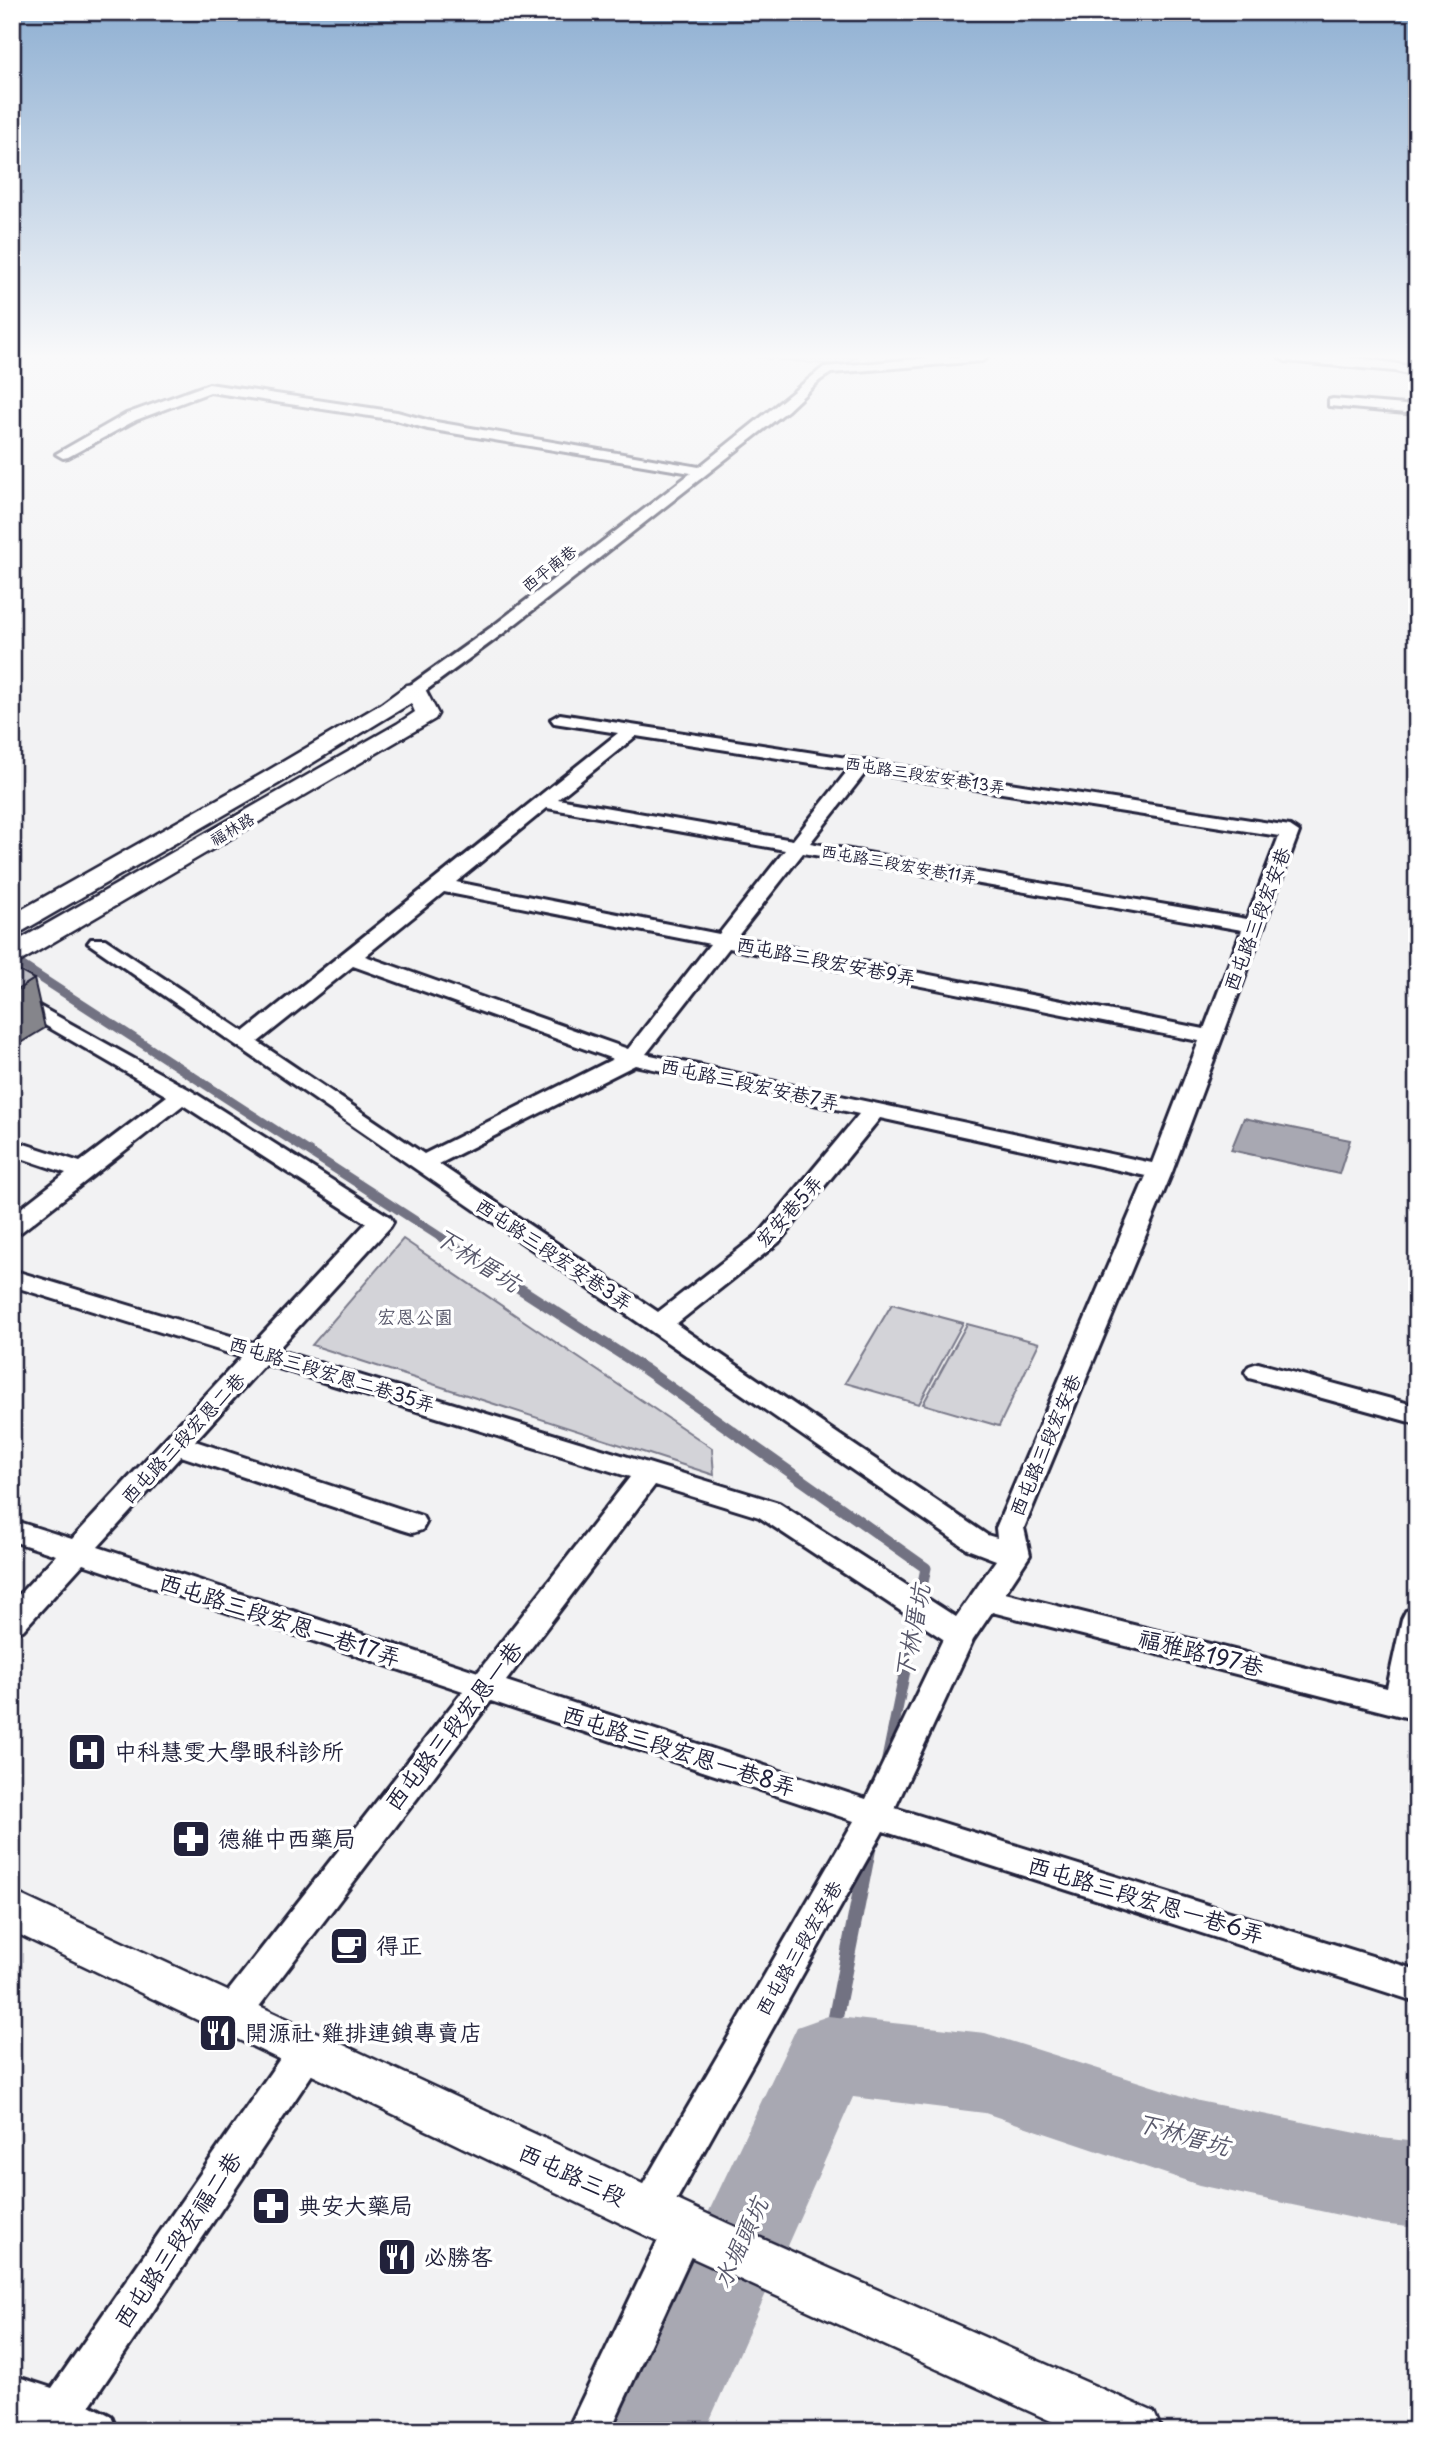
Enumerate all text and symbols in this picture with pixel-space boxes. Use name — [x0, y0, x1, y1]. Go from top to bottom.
street label: 西平南巷 — [516, 538, 581, 596]
street label: 西屯路三段宏安巷13弄 — [843, 750, 1007, 799]
street label: 福林路 — [205, 806, 258, 851]
street label: 西屯路三段宏安巷11弄 — [820, 838, 979, 889]
street label: 西屯路三段宏安巷 — [1216, 843, 1296, 995]
street label: 西屯路三段宏安巷9弄 — [734, 929, 918, 991]
street label: 西屯路三段宏安巷7弄 — [658, 1050, 842, 1116]
street label: 宏安巷5弄 — [748, 1168, 828, 1252]
street label: 西屯路三段宏安巷3弄 — [471, 1190, 638, 1316]
water label: 下林厝坑 — [428, 1217, 531, 1301]
park label: 宏恩公園 — [377, 1302, 453, 1330]
street label: 西屯路三段宏恩二巷35弄 — [226, 1328, 439, 1418]
street label: 西屯路三段宏恩二巷 — [114, 1365, 251, 1509]
street label: 西屯路三段宏安巷 — [1001, 1369, 1087, 1520]
street label: 西屯路三段宏恩一巷17弄 — [155, 1563, 406, 1674]
water label: 下林厝坑 — [884, 1578, 938, 1682]
street label: 福雅路197巷 — [1135, 1619, 1269, 1684]
street label: 西屯路三段宏恩一巷 — [375, 1632, 531, 1817]
street label: 西屯路三段宏恩一巷8弄 — [558, 1695, 801, 1804]
hospital icon: 中科慧雯大學眼科診所 — [66, 1731, 108, 1773]
place label: 中科慧雯大學眼科診所 — [114, 1733, 344, 1768]
pharmacy icon: 德維中西藥局 — [170, 1818, 212, 1860]
place label: 德維中西藥局 — [218, 1820, 356, 1855]
street label: 西屯路三段宏恩一巷6弄 — [1024, 1846, 1269, 1951]
street label: 西屯路三段宏安巷 — [748, 1875, 848, 2020]
cafe icon: 得正 — [328, 1925, 370, 1967]
place label: 得正 — [376, 1927, 422, 1962]
restaurant icon: 開源社 雞排連鎖專賣店 — [197, 2012, 239, 2054]
place label: 開源社 雞排連鎖專賣店 — [245, 2014, 482, 2049]
water label: 下林厝坑 — [1132, 2103, 1238, 2164]
street label: 西屯路三段 — [513, 2133, 632, 2214]
street label: 西屯路三段宏福二巷 — [104, 2143, 250, 2335]
pharmacy icon: 典安大藥局 — [250, 2185, 292, 2227]
place label: 典安大藥局 — [298, 2187, 413, 2222]
water label: 水堀頭坑 — [703, 2188, 777, 2293]
restaurant icon: 必勝客 — [376, 2236, 418, 2278]
place label: 必勝客 — [424, 2238, 493, 2273]

